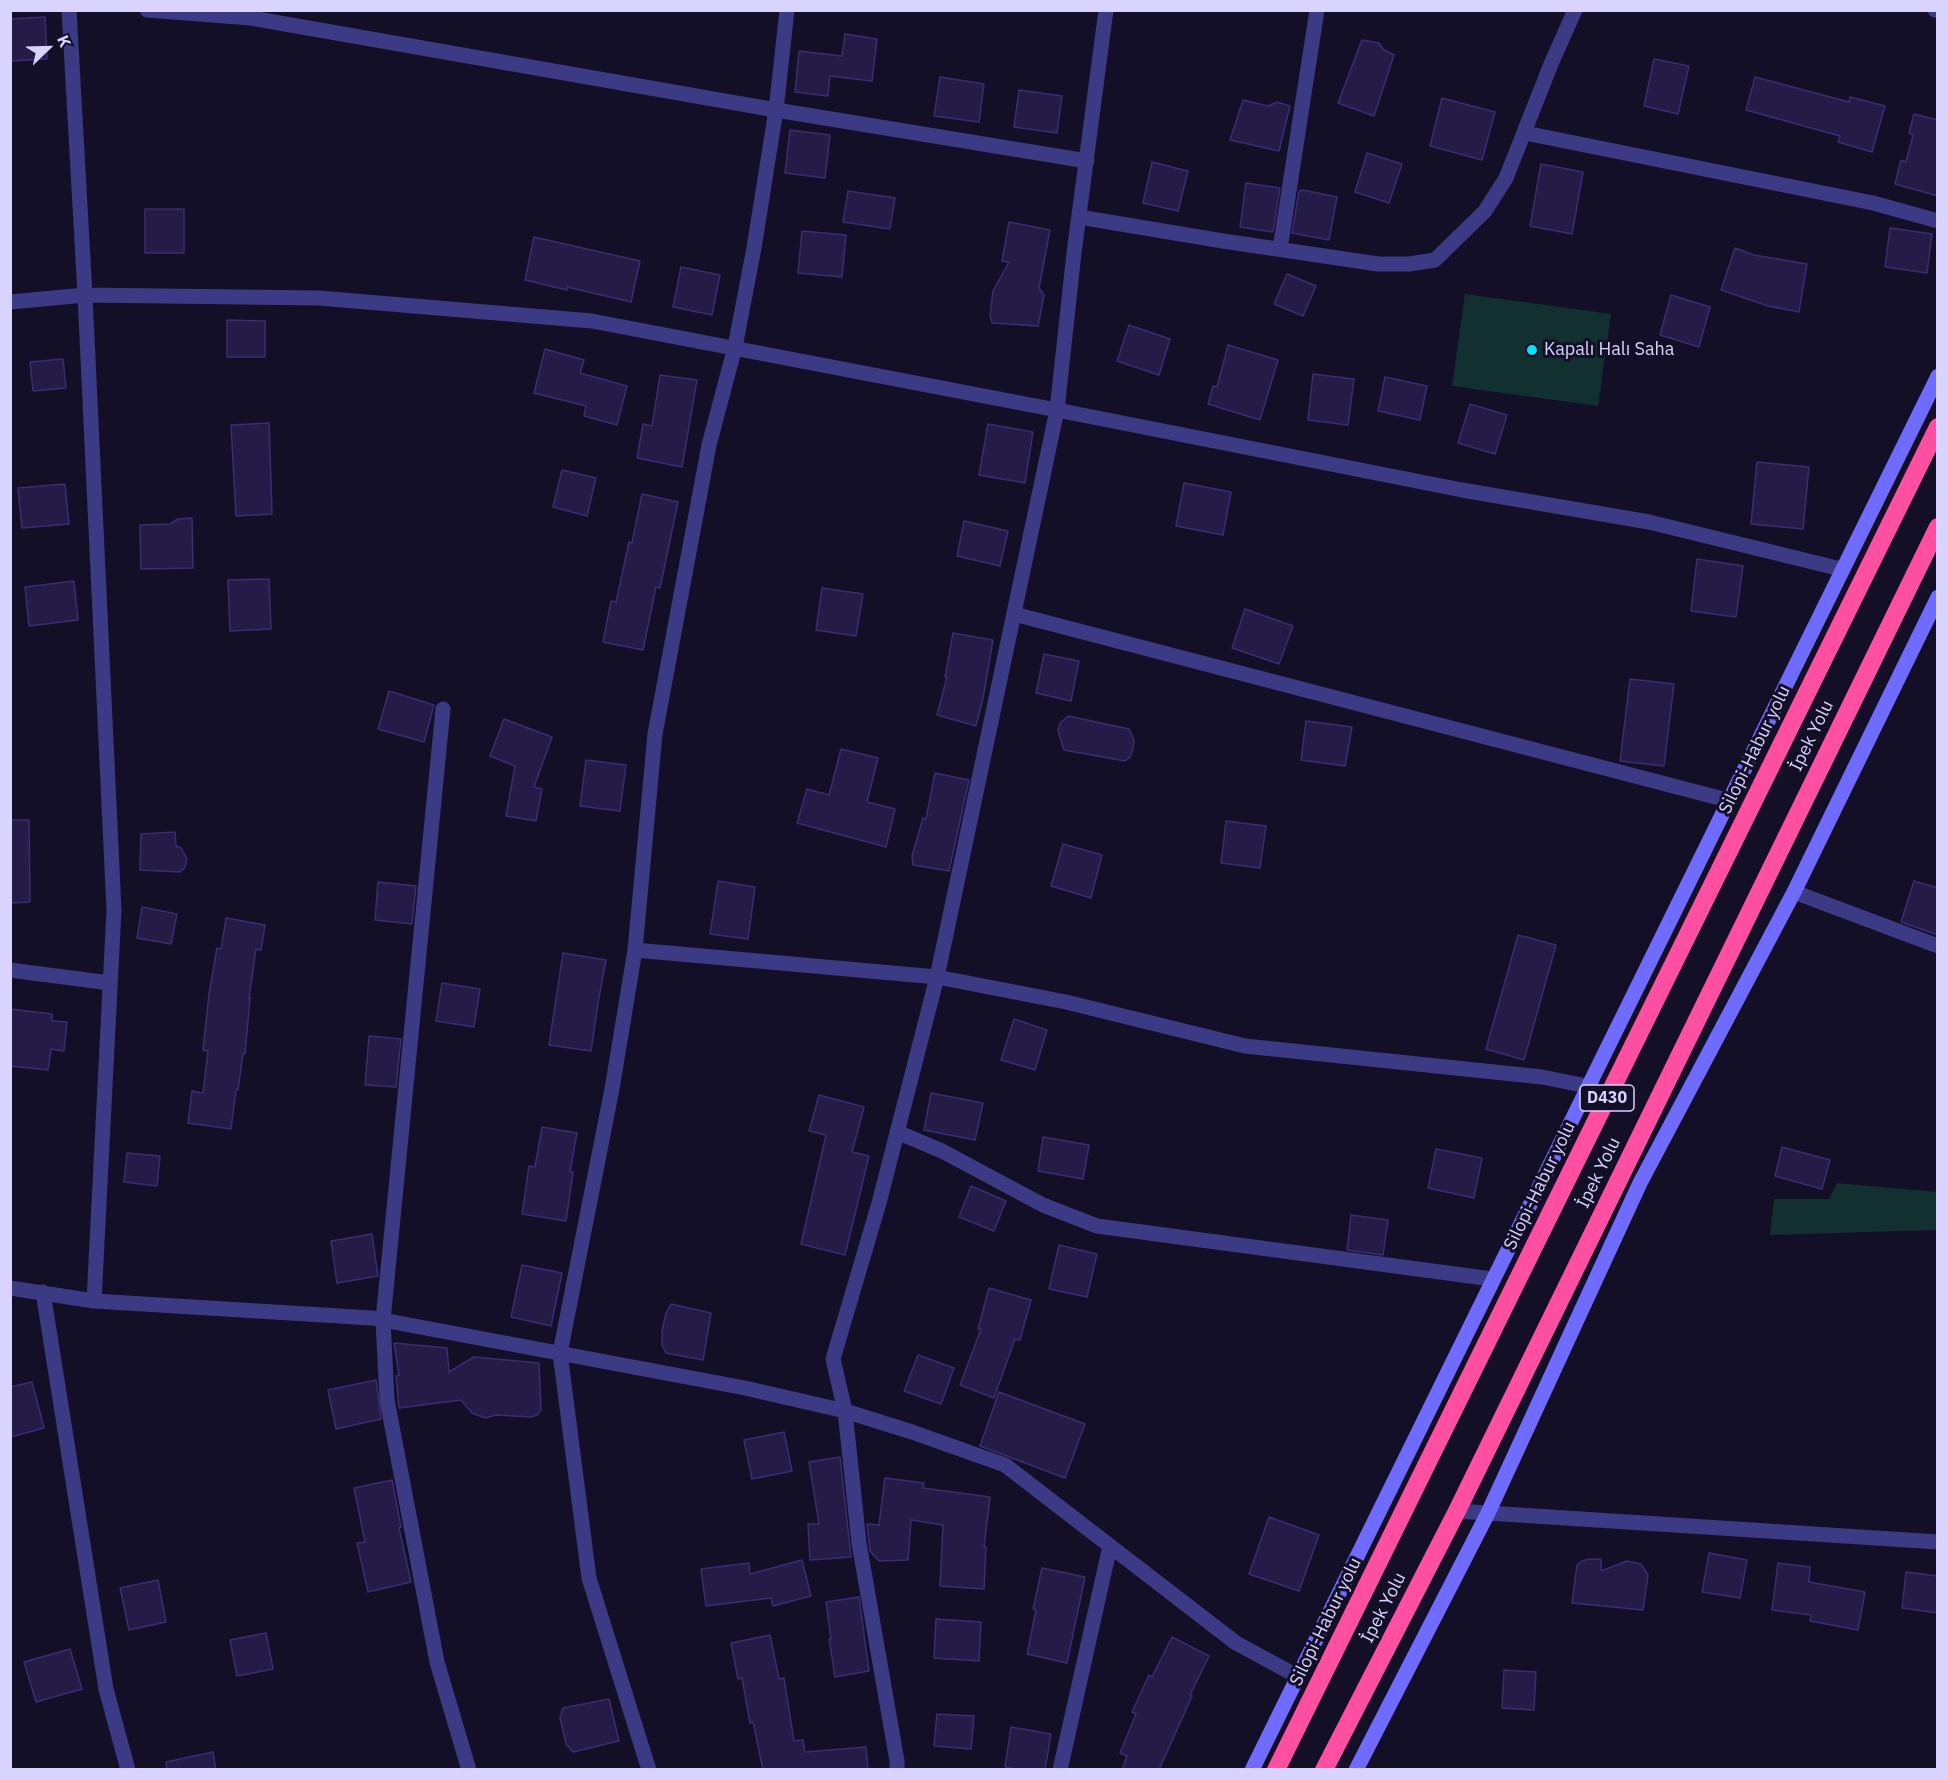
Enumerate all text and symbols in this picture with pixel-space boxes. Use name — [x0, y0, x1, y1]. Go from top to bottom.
north arrow — [18, 18, 78, 78]
text: K — [53, 32, 76, 50]
place label: Kapalı Halı Saha — [1544, 339, 1674, 361]
marker: Kapalı Halı Saha — [1525, 343, 1539, 357]
street label: Silopi-Habur yolu — [1715, 682, 1795, 818]
street label: İpek Yolu — [1786, 697, 1838, 775]
road number: D430 — [1580, 1085, 1634, 1111]
street label: Silopi-Habur yolu — [1500, 1118, 1580, 1254]
street label: İpek Yolu — [1573, 1134, 1625, 1212]
street label: Silopi-Habur yolu — [1286, 1554, 1366, 1690]
street label: İpek Yolu — [1357, 1569, 1411, 1647]

